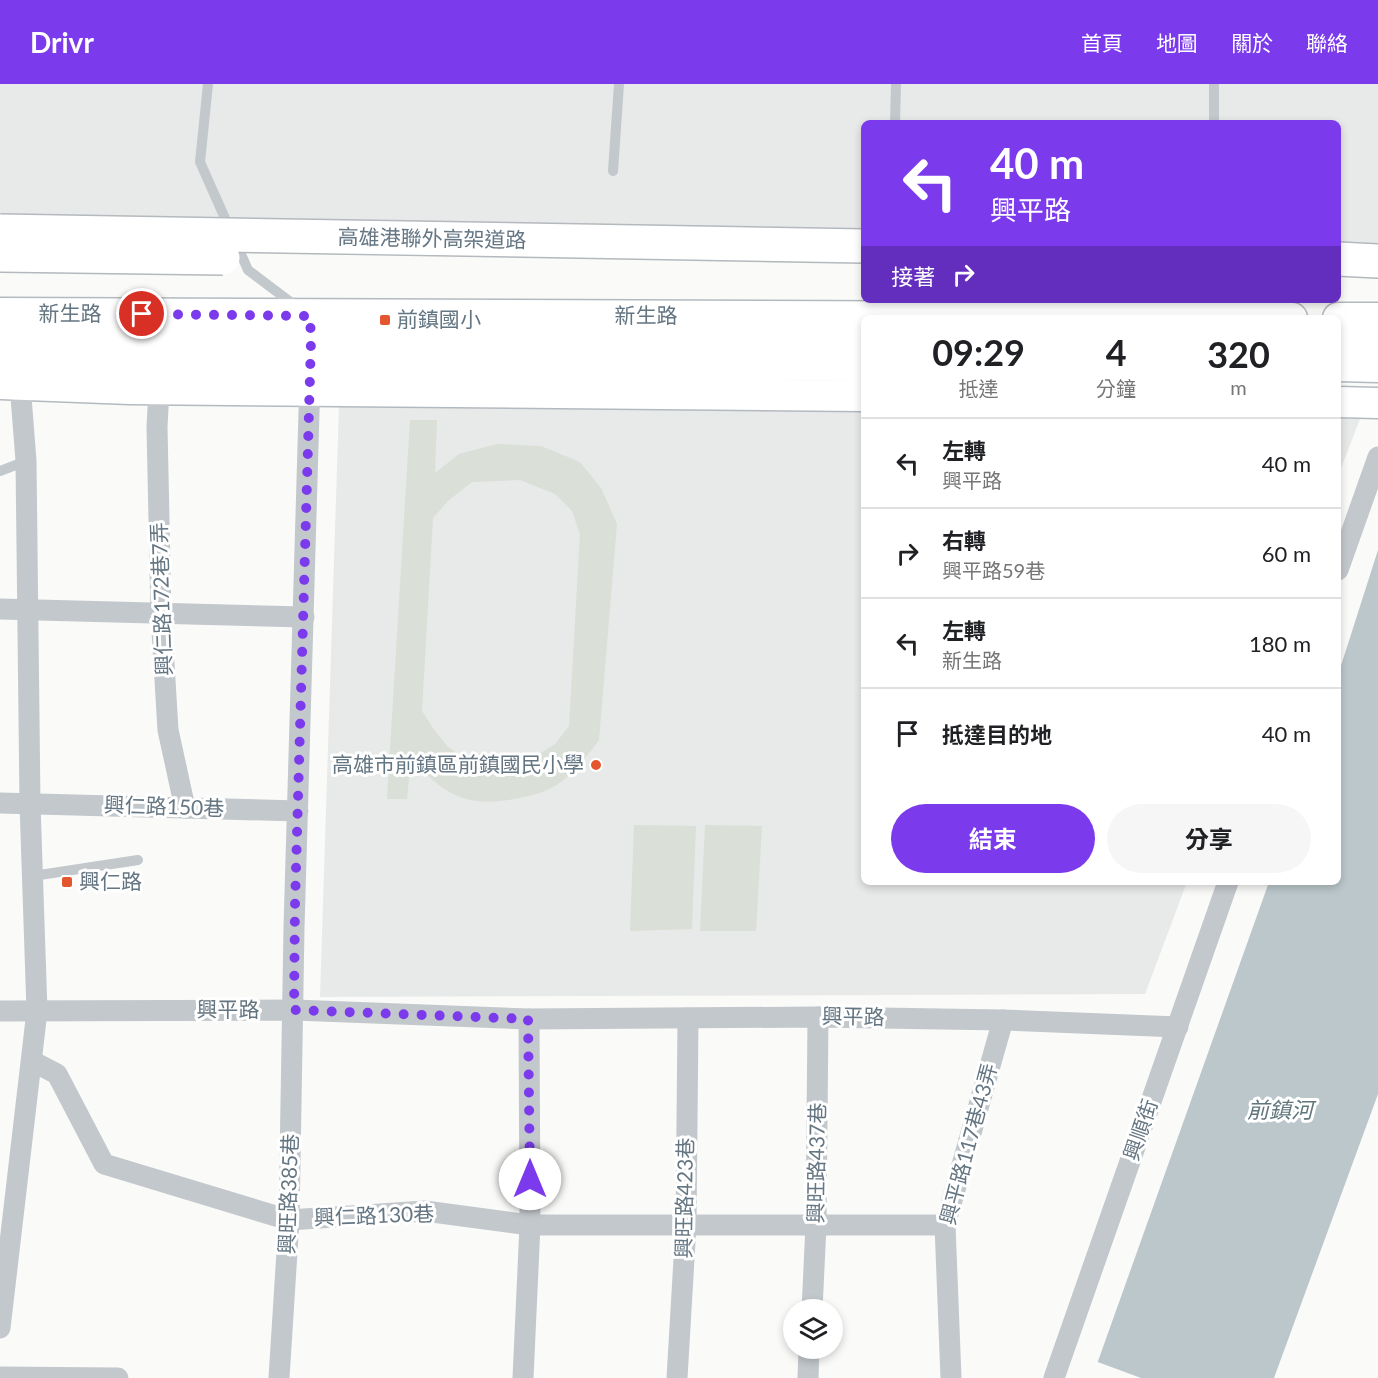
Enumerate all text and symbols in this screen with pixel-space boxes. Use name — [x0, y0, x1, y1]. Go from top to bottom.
text: Drivr — [30, 25, 94, 59]
text: 首頁 — [1081, 30, 1123, 55]
text: 地圖 — [1156, 30, 1198, 55]
text: 關於 — [1231, 30, 1273, 55]
text: 聯絡 — [1306, 30, 1348, 55]
text: 40 m — [990, 138, 1084, 188]
icon: left — [891, 144, 969, 222]
text: 興平路 — [990, 193, 1071, 226]
street label: 高雄港聯外高架道路 — [337, 223, 527, 252]
icon: right — [947, 258, 980, 291]
text: 接著 — [891, 263, 935, 290]
pin — [116, 288, 167, 339]
icon: arrive — [125, 297, 158, 330]
street label: 新生路 — [39, 300, 102, 325]
street label: 新生路 — [615, 302, 678, 327]
place label: 前鎮國小 — [397, 306, 481, 331]
marker: 前鎮國小 — [378, 313, 392, 327]
text: 09:29 — [932, 330, 1025, 374]
text: 4 — [1106, 330, 1127, 374]
text: 320 — [1207, 332, 1270, 376]
text: m — [1230, 375, 1247, 399]
text: 抵達 — [959, 376, 999, 400]
text: 分鐘 — [1096, 376, 1136, 400]
text: 左轉 — [942, 437, 986, 464]
icon: left — [891, 447, 924, 480]
text: 40 m — [1262, 450, 1311, 477]
text: 興平路 — [942, 468, 1002, 492]
street label: 興仁路172巷7弄 — [145, 522, 176, 676]
text: 右轉 — [942, 527, 986, 554]
icon: right — [891, 537, 924, 570]
text: 60 m — [1262, 540, 1311, 567]
text: 興平路59巷 — [942, 558, 1045, 582]
text: 左轉 — [942, 617, 986, 644]
icon: left — [891, 627, 924, 660]
text: 180 m — [1249, 630, 1311, 657]
text: 新生路 — [942, 648, 1002, 672]
icon: arrive — [891, 717, 924, 750]
text: 40 m — [1262, 720, 1311, 747]
text: 抵達目的地 — [942, 721, 1052, 748]
place label: 高雄市前鎮區前鎮國民小學 — [332, 751, 584, 776]
marker: 高雄市前鎮區前鎮國民小學 — [589, 758, 603, 772]
street label: 興仁路150巷 — [103, 791, 225, 820]
button: 結束 — [891, 804, 1095, 873]
button: 分享 — [1107, 804, 1311, 873]
place label: 興仁路 — [79, 868, 142, 893]
marker: 興仁路 — [60, 875, 74, 889]
street label: 興平路 — [197, 996, 260, 1021]
street label: 興平路 — [821, 1002, 885, 1029]
street label: 興平路117巷43弄 — [934, 1060, 1001, 1227]
street label: 興順街 — [1118, 1096, 1162, 1163]
water label: 前鎮河 — [1247, 1096, 1317, 1123]
street label: 興旺路437巷 — [802, 1102, 829, 1223]
street label: 興旺路385巷 — [273, 1133, 302, 1255]
street label: 興旺路423巷 — [670, 1137, 697, 1258]
position arrow — [498, 1147, 562, 1211]
street label: 興仁路130巷 — [313, 1200, 435, 1229]
map controls — [783, 1299, 843, 1359]
button: layers — [783, 1299, 843, 1359]

